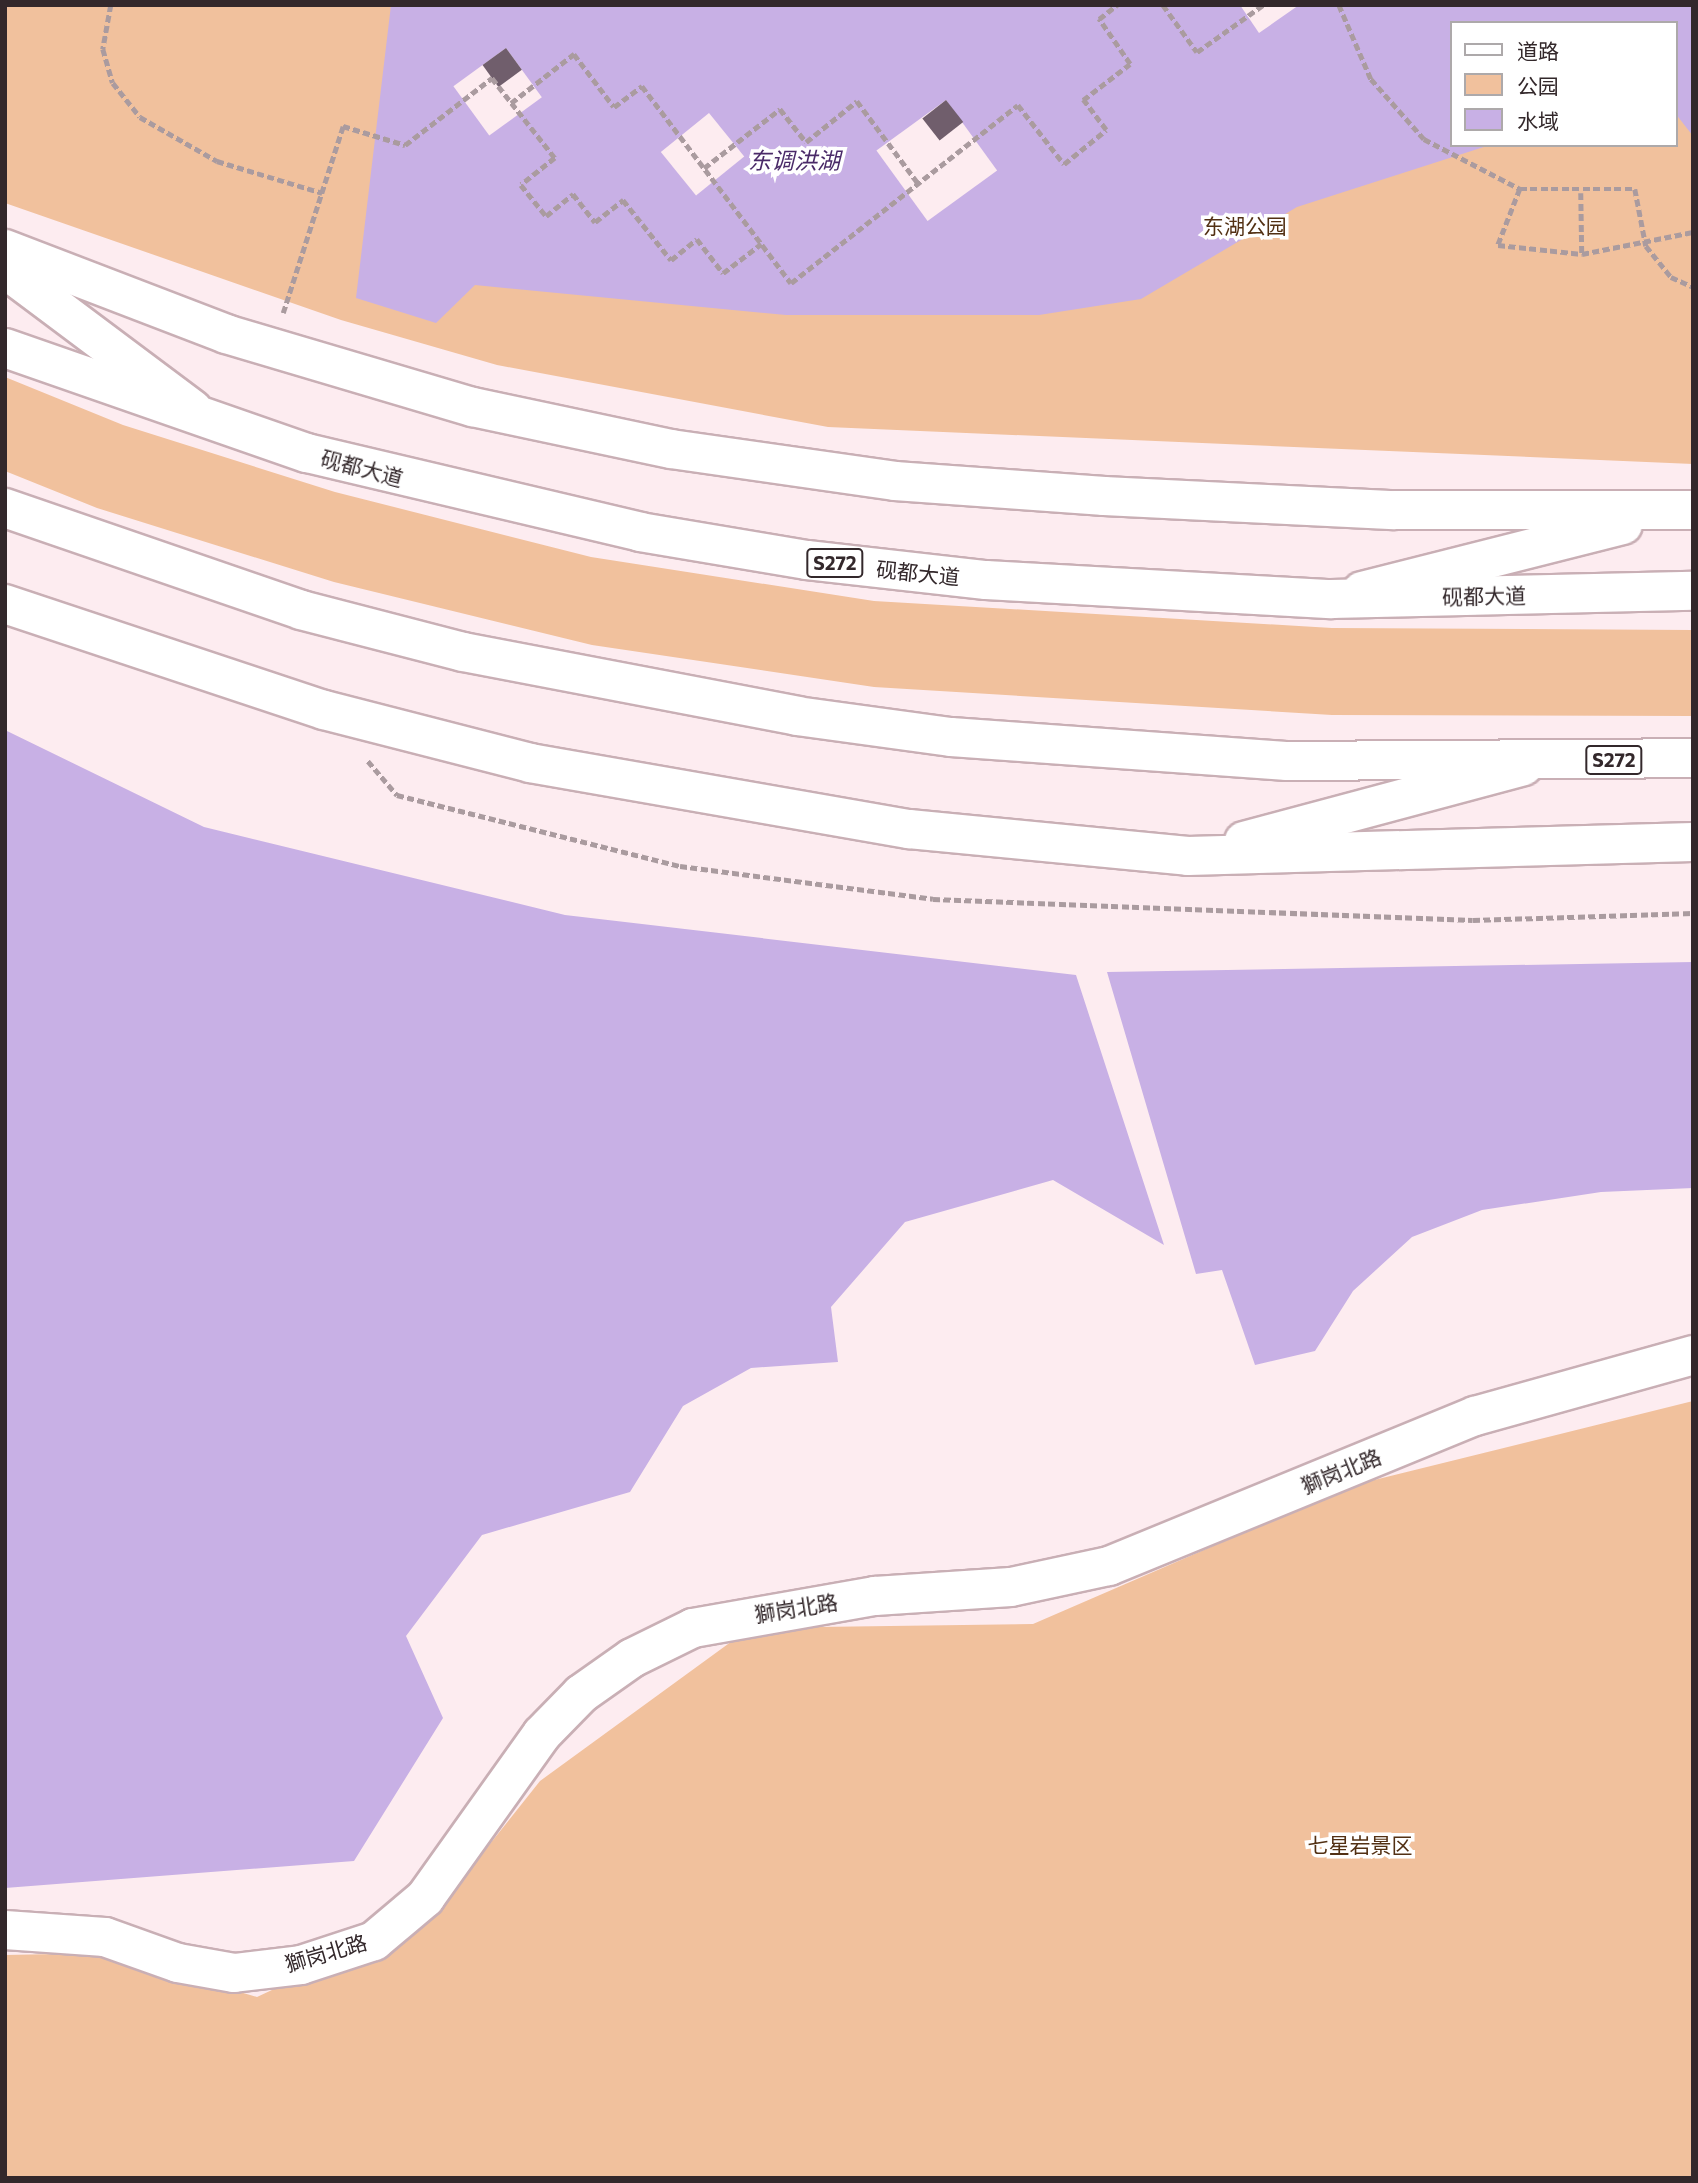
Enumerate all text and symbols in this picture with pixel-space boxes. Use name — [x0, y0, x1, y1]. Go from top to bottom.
legend — [1450, 21, 1677, 147]
text: 道路 — [1517, 38, 1559, 63]
text: 公园 — [1517, 73, 1559, 98]
text: 水域 — [1517, 108, 1559, 133]
water label: 东调洪湖 — [748, 146, 840, 174]
park label: 东湖公园 — [1203, 213, 1287, 239]
street label: 砚都大道 — [318, 445, 406, 491]
road number: S272 — [805, 548, 865, 578]
street label: 砚都大道 — [875, 556, 961, 590]
street label: 砚都大道 — [1442, 583, 1526, 609]
road number: S272 — [1584, 744, 1644, 776]
street label: 獅岗北路 — [1297, 1444, 1385, 1498]
street label: 獅岗北路 — [753, 1589, 839, 1627]
park label: 七星岩景区 — [1308, 1832, 1412, 1858]
street label: 獅岗北路 — [282, 1929, 370, 1977]

